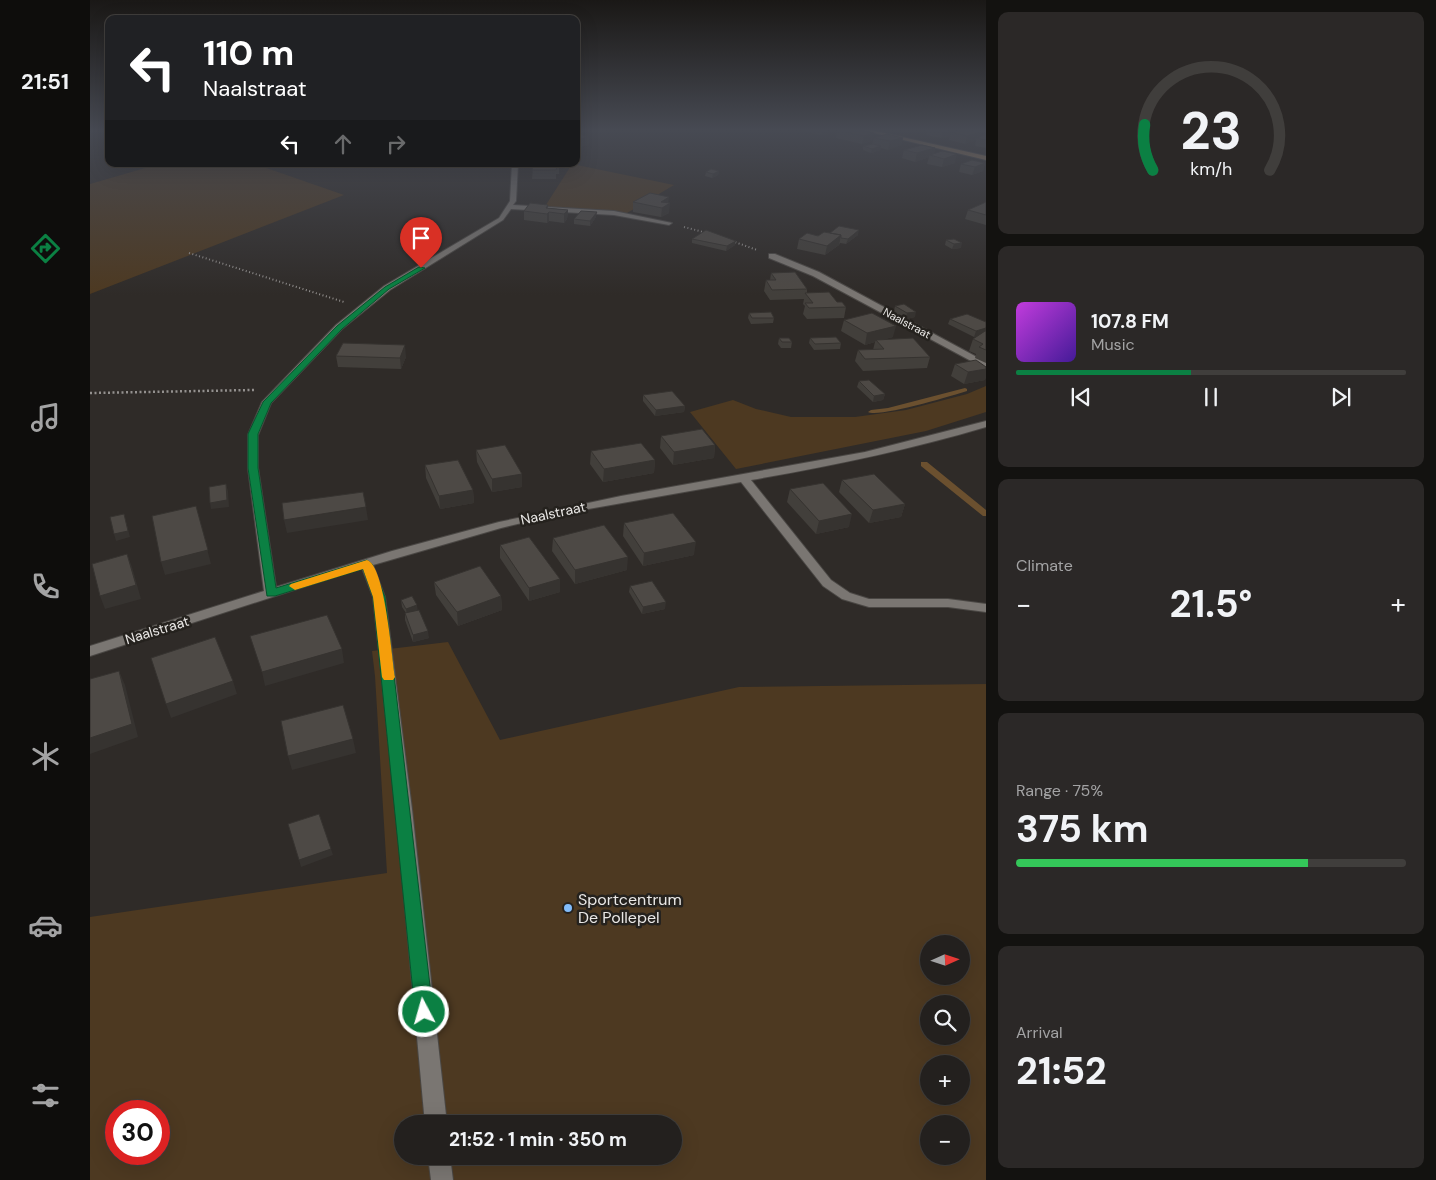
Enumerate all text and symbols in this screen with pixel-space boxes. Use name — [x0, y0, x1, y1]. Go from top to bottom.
text: 110 m — [203, 30, 294, 76]
icon: left — [120, 35, 185, 100]
text: 21:51 — [21, 67, 69, 96]
text: Naalstraat — [203, 74, 307, 103]
text: 23 — [1180, 97, 1242, 165]
icon: left — [276, 130, 304, 158]
icon: ahead — [329, 130, 357, 158]
icon: right — [382, 130, 410, 158]
text: km/h — [1190, 157, 1232, 181]
pin — [400, 217, 442, 268]
icon: arrive — [407, 224, 435, 252]
icon: directions — [28, 231, 63, 266]
street label: Naalstraat — [881, 305, 933, 341]
text: 107.8 FM — [1091, 309, 1169, 334]
text: Music — [1091, 334, 1135, 355]
icon: previous — [1067, 383, 1095, 411]
icon: pause — [1197, 383, 1225, 411]
icon: next — [1327, 383, 1355, 411]
icon: music — [28, 400, 63, 435]
street label: Naalstraat — [519, 497, 587, 529]
text: Climate — [1016, 555, 1073, 576]
icon: phone — [28, 569, 63, 604]
text: 21.5° — [1170, 579, 1252, 629]
text: − — [1016, 586, 1031, 623]
text: + — [1391, 586, 1406, 623]
street label: Naalstraat — [123, 612, 191, 648]
icon: climate — [28, 739, 63, 774]
text: Range · 75% — [1016, 780, 1103, 801]
text: 375 km — [1016, 804, 1148, 854]
place label: Sportcentrum De Pollepel — [578, 889, 682, 928]
marker: Sportcentrum De Pollepel — [562, 902, 574, 914]
icon: car — [28, 908, 63, 943]
north arrow — [920, 935, 970, 985]
map controls — [920, 935, 970, 1165]
position arrow — [397, 985, 449, 1037]
button: search — [920, 995, 970, 1045]
text: Arrival — [1016, 1022, 1063, 1043]
text: 21:52 — [1016, 1046, 1107, 1096]
button: + — [920, 1055, 970, 1105]
icon: filters — [28, 1078, 63, 1113]
speed limit sign: 30 — [105, 1100, 170, 1165]
button: − — [920, 1115, 970, 1165]
text: 21:52 · 1 min · 350 m — [449, 1127, 627, 1152]

